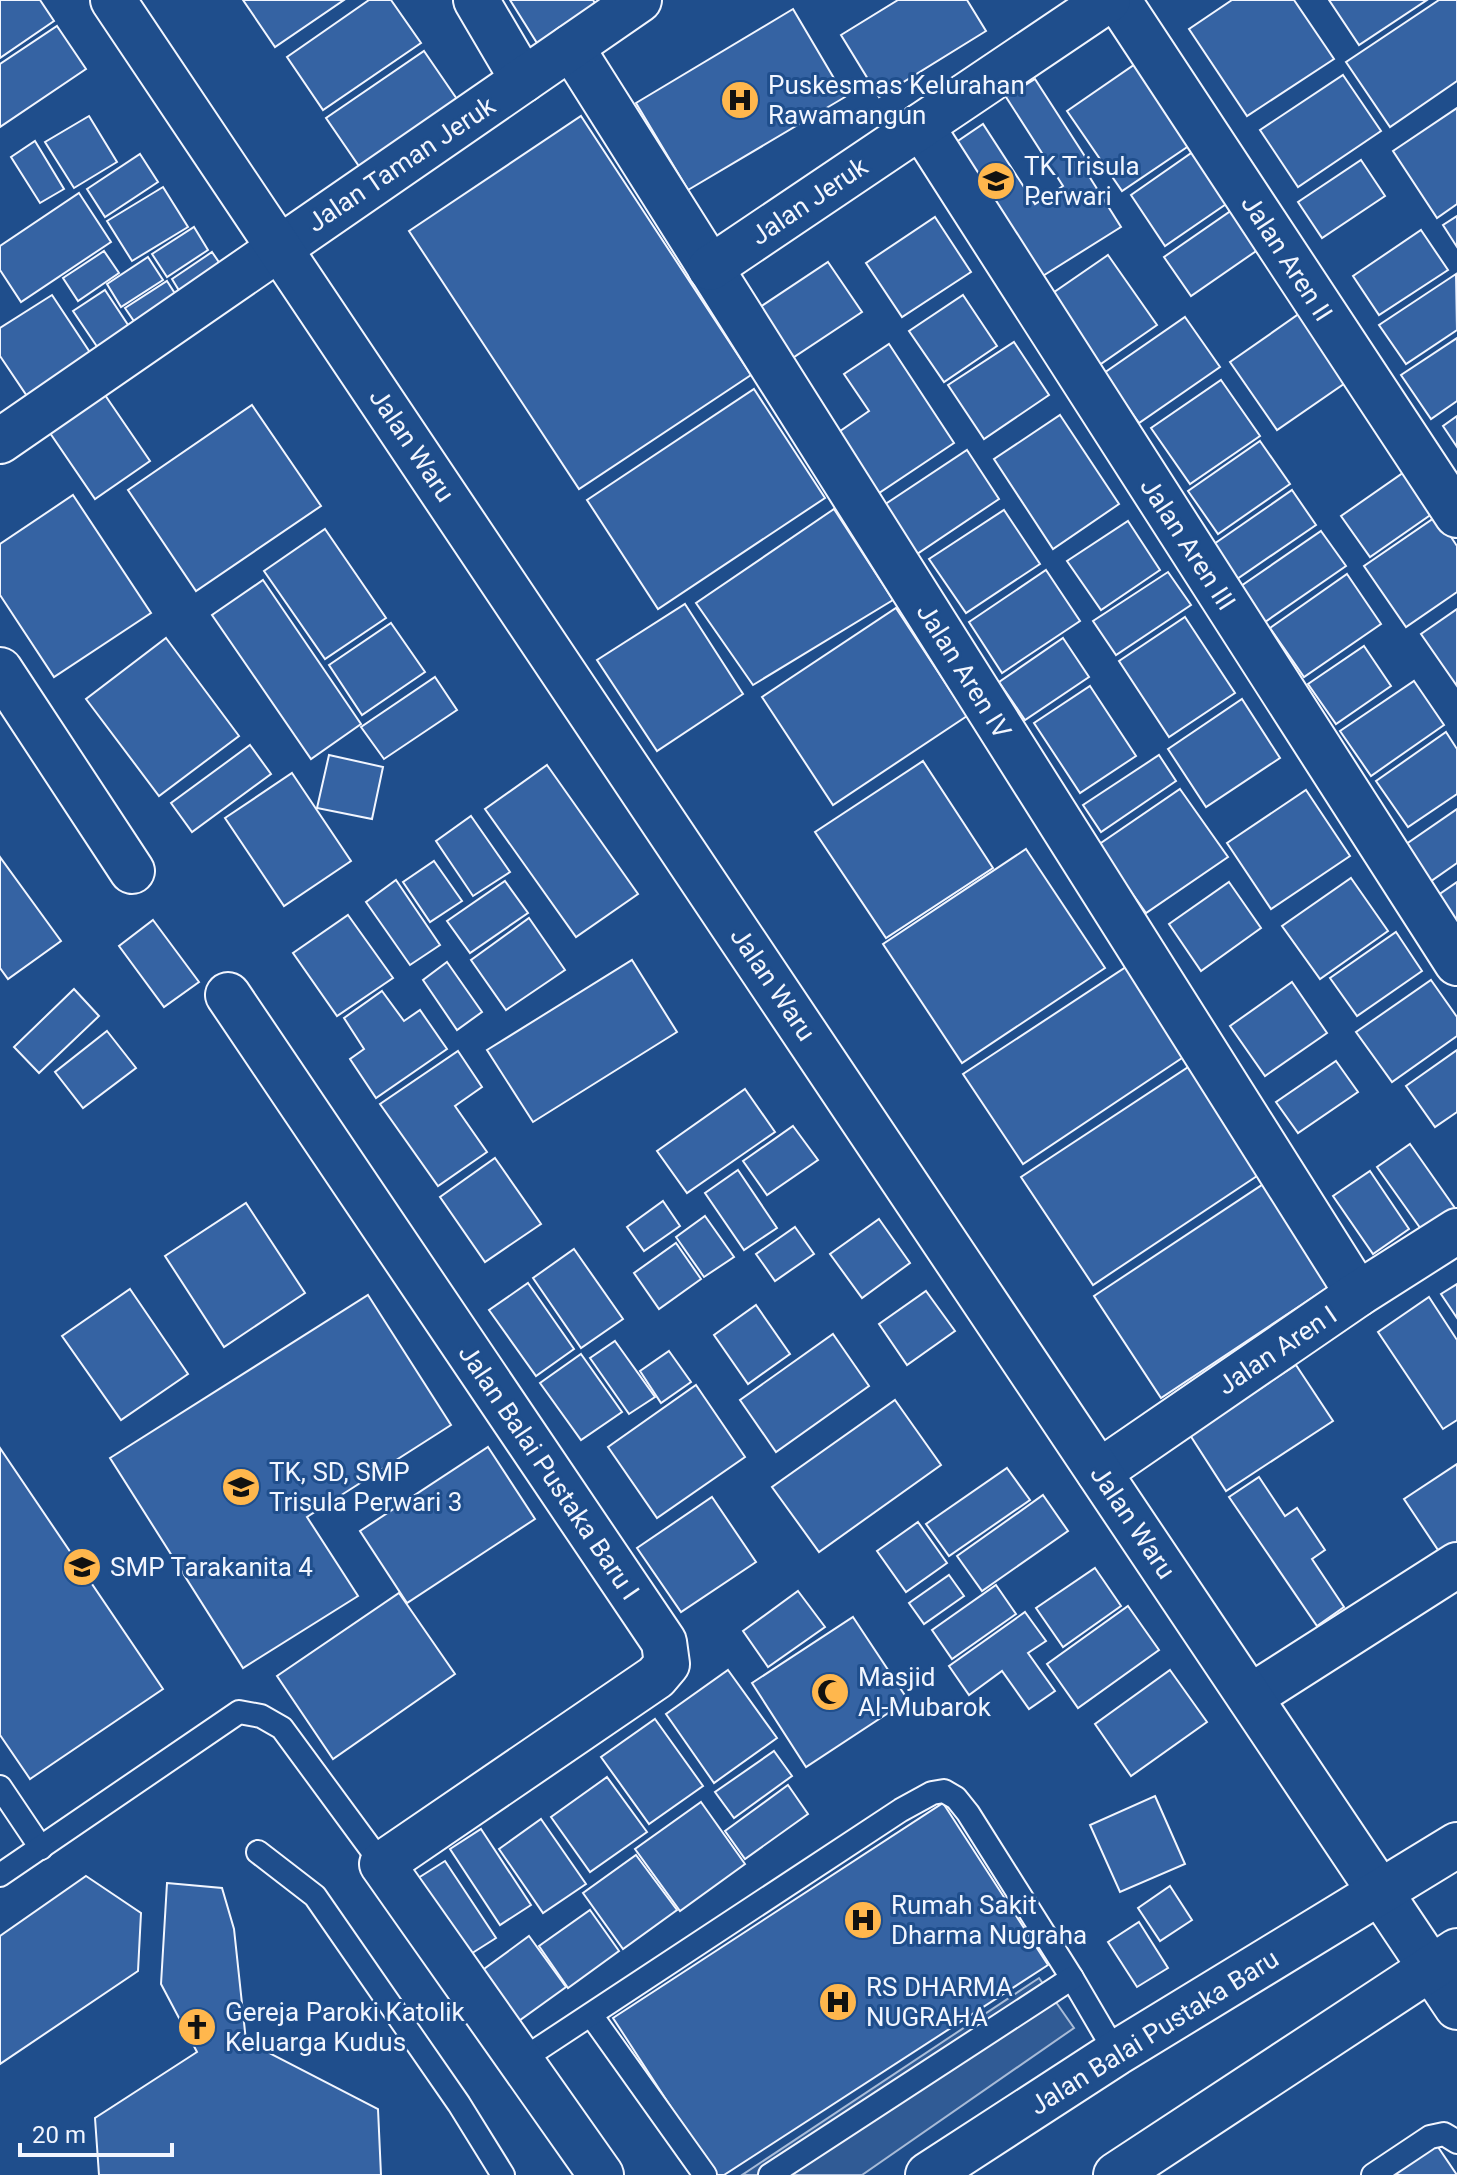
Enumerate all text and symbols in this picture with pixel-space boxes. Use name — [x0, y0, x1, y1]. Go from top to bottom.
place label: Puskesmas Kelurahan Rawamangun — [768, 70, 1025, 130]
hospital icon: Puskesmas Kelurahan Rawamangun — [719, 79, 761, 121]
street label: Jalan Taman Jeruk — [302, 90, 501, 238]
street label: Jalan Jeruk — [745, 151, 874, 251]
place label: TK Trisula Perwari — [1024, 151, 1140, 211]
school or university icon: TK Trisula Perwari — [975, 160, 1017, 202]
street label: Jalan Aren II — [1235, 189, 1339, 327]
street label: Jalan Waru — [363, 383, 461, 507]
street label: Jalan Aren III — [1134, 472, 1242, 616]
street label: Jalan Aren IV — [911, 598, 1018, 744]
street label: Jalan Waru — [724, 922, 822, 1046]
street label: Jalan Aren I — [1212, 1299, 1342, 1401]
street label: Jalan Balai Pustaka Baru I — [452, 1339, 646, 1605]
place label: TK, SD, SMP Trisula Perwari 3 — [269, 1457, 462, 1517]
street label: Jalan Waru — [1084, 1460, 1182, 1584]
school or university icon: TK, SD, SMP Trisula Perwari 3 — [220, 1466, 262, 1508]
school or university icon: SMP Tarakanita 4 — [61, 1546, 103, 1588]
place label: SMP Tarakanita 4 — [110, 1552, 313, 1582]
place label: Masjid Al-Mubarok — [858, 1662, 992, 1722]
mosque icon: Masjid Al-Mubarok — [809, 1671, 851, 1713]
place label: Rumah Sakit Dharma Nugraha — [891, 1890, 1087, 1950]
hospital icon: Rumah Sakit Dharma Nugraha — [842, 1899, 884, 1941]
street label: Jalan Balai Pustaka Baru — [1024, 1943, 1284, 2121]
place label: RS DHARMA NUGRAHA — [866, 1972, 1013, 2032]
hospital icon: RS DHARMA NUGRAHA — [817, 1981, 859, 2023]
place label: Gereja Paroki Katolik Keluarga Kudus — [225, 1997, 466, 2057]
church icon: Gereja Paroki Katolik Keluarga Kudus — [176, 2006, 218, 2048]
scale bar — [20, 2107, 172, 2157]
text: 20 m — [32, 2121, 86, 2149]

